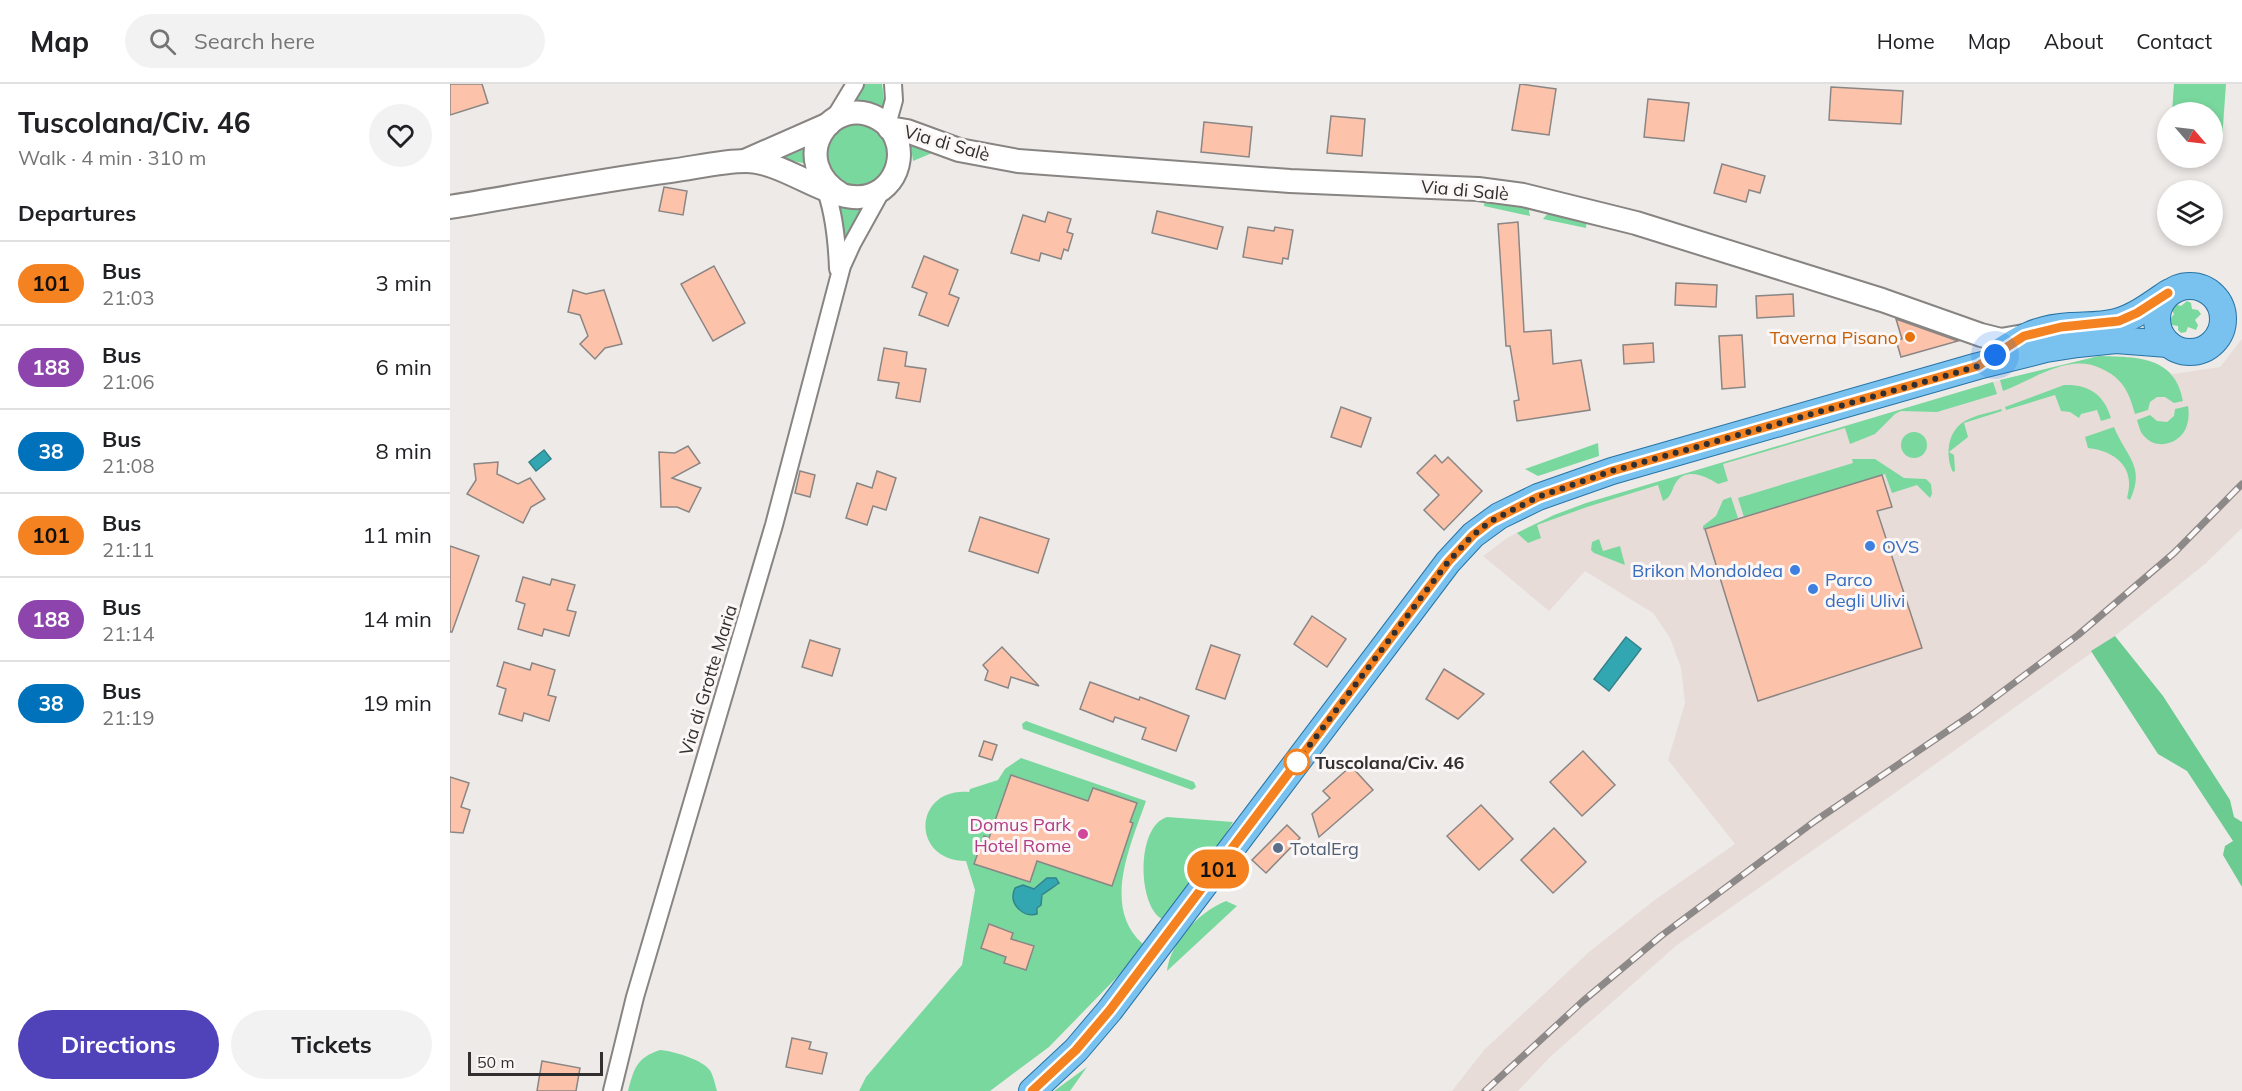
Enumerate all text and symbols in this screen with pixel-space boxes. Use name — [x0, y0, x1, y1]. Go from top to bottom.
search box — [125, 14, 545, 68]
text: Map — [30, 24, 89, 59]
icon: search — [146, 25, 179, 58]
text: Search here — [194, 27, 315, 55]
text: Home — [1877, 28, 1935, 54]
text: Map — [1968, 28, 2011, 54]
text: About — [2044, 28, 2103, 54]
text: Contact — [2136, 28, 2212, 54]
north arrow — [2157, 102, 2223, 168]
map controls — [2157, 102, 2223, 246]
button: heart — [369, 104, 432, 167]
text: Tuscolana/Civ. 46 — [18, 105, 250, 140]
street label: Via di Salè — [901, 120, 993, 166]
text: Walk · 4 min · 310 m — [18, 145, 206, 170]
street label: Via di Salè — [1420, 175, 1510, 205]
button: layers — [2157, 180, 2223, 246]
text: Departures — [18, 199, 136, 227]
text: Bus — [102, 257, 141, 285]
text: 3 min — [376, 269, 432, 297]
text: 101 — [32, 270, 70, 296]
text: 21:03 — [102, 285, 155, 310]
place label: Taverna Pisano — [1769, 326, 1898, 349]
marker: Taverna Pisano — [1903, 330, 1917, 344]
your location — [1980, 340, 2010, 370]
text: Bus — [102, 341, 141, 369]
text: 6 min — [376, 353, 432, 381]
text: 188 — [32, 354, 70, 380]
text: 21:06 — [102, 369, 155, 394]
text: Bus — [102, 425, 141, 453]
text: 8 min — [376, 437, 432, 465]
text: 38 — [38, 438, 64, 464]
text: 21:08 — [102, 453, 155, 478]
text: Bus — [102, 509, 141, 537]
text: 11 min — [362, 521, 432, 549]
text: 101 — [32, 522, 70, 548]
place label: OVS — [1882, 535, 1919, 558]
text: 21:11 — [102, 537, 155, 562]
marker: OVS — [1863, 539, 1877, 553]
place label: Brikon MondoIdea — [1632, 559, 1783, 582]
marker: Brikon MondoIdea — [1788, 563, 1802, 577]
place label: Parco degli Ulivi — [1825, 568, 1905, 612]
marker: Parco degli Ulivi — [1806, 582, 1820, 596]
text: Bus — [102, 593, 141, 621]
street label: Via di Grotte Maria — [674, 602, 742, 758]
text: 14 min — [362, 605, 432, 633]
text: 188 — [32, 606, 70, 632]
text: 21:14 — [102, 621, 155, 646]
text: Bus — [102, 677, 141, 705]
text: 19 min — [362, 689, 432, 717]
text: 38 — [38, 690, 64, 716]
text: 21:19 — [102, 705, 155, 730]
marker: Tuscolana/Civ. 46 — [1284, 749, 1310, 775]
place label: Tuscolana/Civ. 46 — [1315, 751, 1465, 774]
place label: Domus Park Hotel Rome — [970, 813, 1072, 857]
marker: Domus Park Hotel Rome — [1076, 827, 1090, 841]
place label: TotalErg — [1290, 837, 1359, 860]
marker: TotalErg — [1271, 841, 1285, 855]
line badge: 101 — [1184, 850, 1252, 888]
text: 101 — [1199, 856, 1237, 882]
button: Directions — [18, 1010, 219, 1079]
button: Tickets — [231, 1010, 432, 1079]
scale bar — [468, 1049, 603, 1076]
text: 50 m — [477, 1052, 514, 1072]

